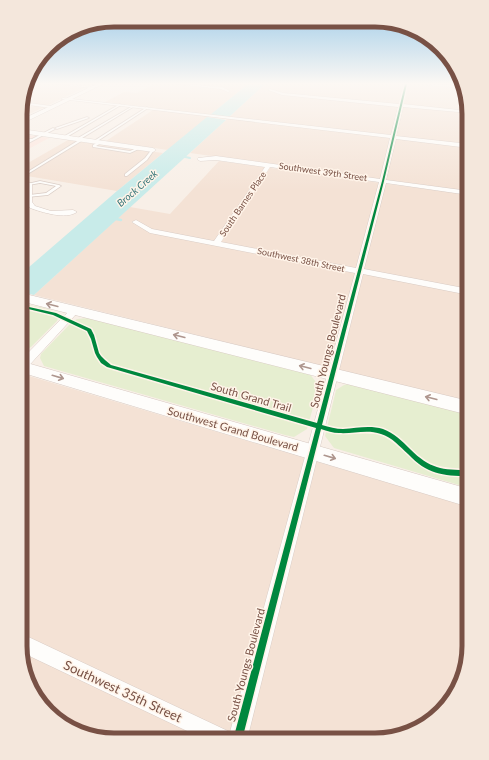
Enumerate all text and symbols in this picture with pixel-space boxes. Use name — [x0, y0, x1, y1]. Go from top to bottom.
street label: Southwest 39th Street — [278, 160, 369, 183]
water label: Brock Creek — [114, 167, 160, 209]
street label: South Barnes Place — [217, 169, 269, 238]
street label: Southwest 38th Street — [256, 245, 347, 274]
street label: South Youngs Boulevard — [307, 293, 348, 409]
one-way arrow — [46, 300, 59, 308]
one-way arrow — [172, 331, 185, 339]
one-way arrow — [299, 363, 312, 370]
one-way arrow — [51, 374, 64, 381]
street label: South Grand Trail — [209, 379, 293, 414]
one-way arrow — [425, 394, 438, 402]
street label: Southwest Grand Boulevard — [166, 404, 300, 453]
one-way arrow — [324, 454, 337, 461]
street label: South Youngs Boulevard — [224, 607, 267, 723]
street label: Southwest 35th Street — [61, 657, 185, 726]

